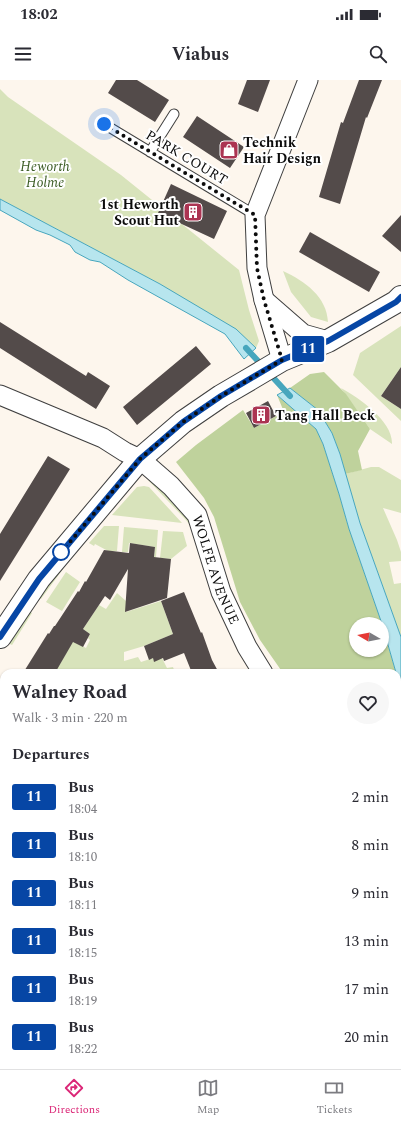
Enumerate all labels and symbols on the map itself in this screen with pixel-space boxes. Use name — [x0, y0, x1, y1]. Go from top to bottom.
your location — [94, 114, 114, 134]
street label: PARK COURT — [142, 125, 232, 190]
place label: Technik Hair Design — [243, 132, 322, 169]
shop icon: Technik Hair Design — [218, 139, 240, 161]
park label: Heworth Holme — [20, 156, 70, 193]
place label: 1st Heworth Scout Hut — [100, 194, 180, 231]
building icon: 1st Heworth Scout Hut — [182, 201, 204, 223]
line badge: 11 — [290, 336, 326, 362]
building icon: Tang Hall Beck — [250, 404, 272, 426]
place label: Tang Hall Beck — [275, 405, 376, 426]
street label: WOLFE AVENUE — [187, 512, 245, 628]
unlabelled marker — [52, 543, 70, 561]
north arrow — [349, 617, 389, 657]

